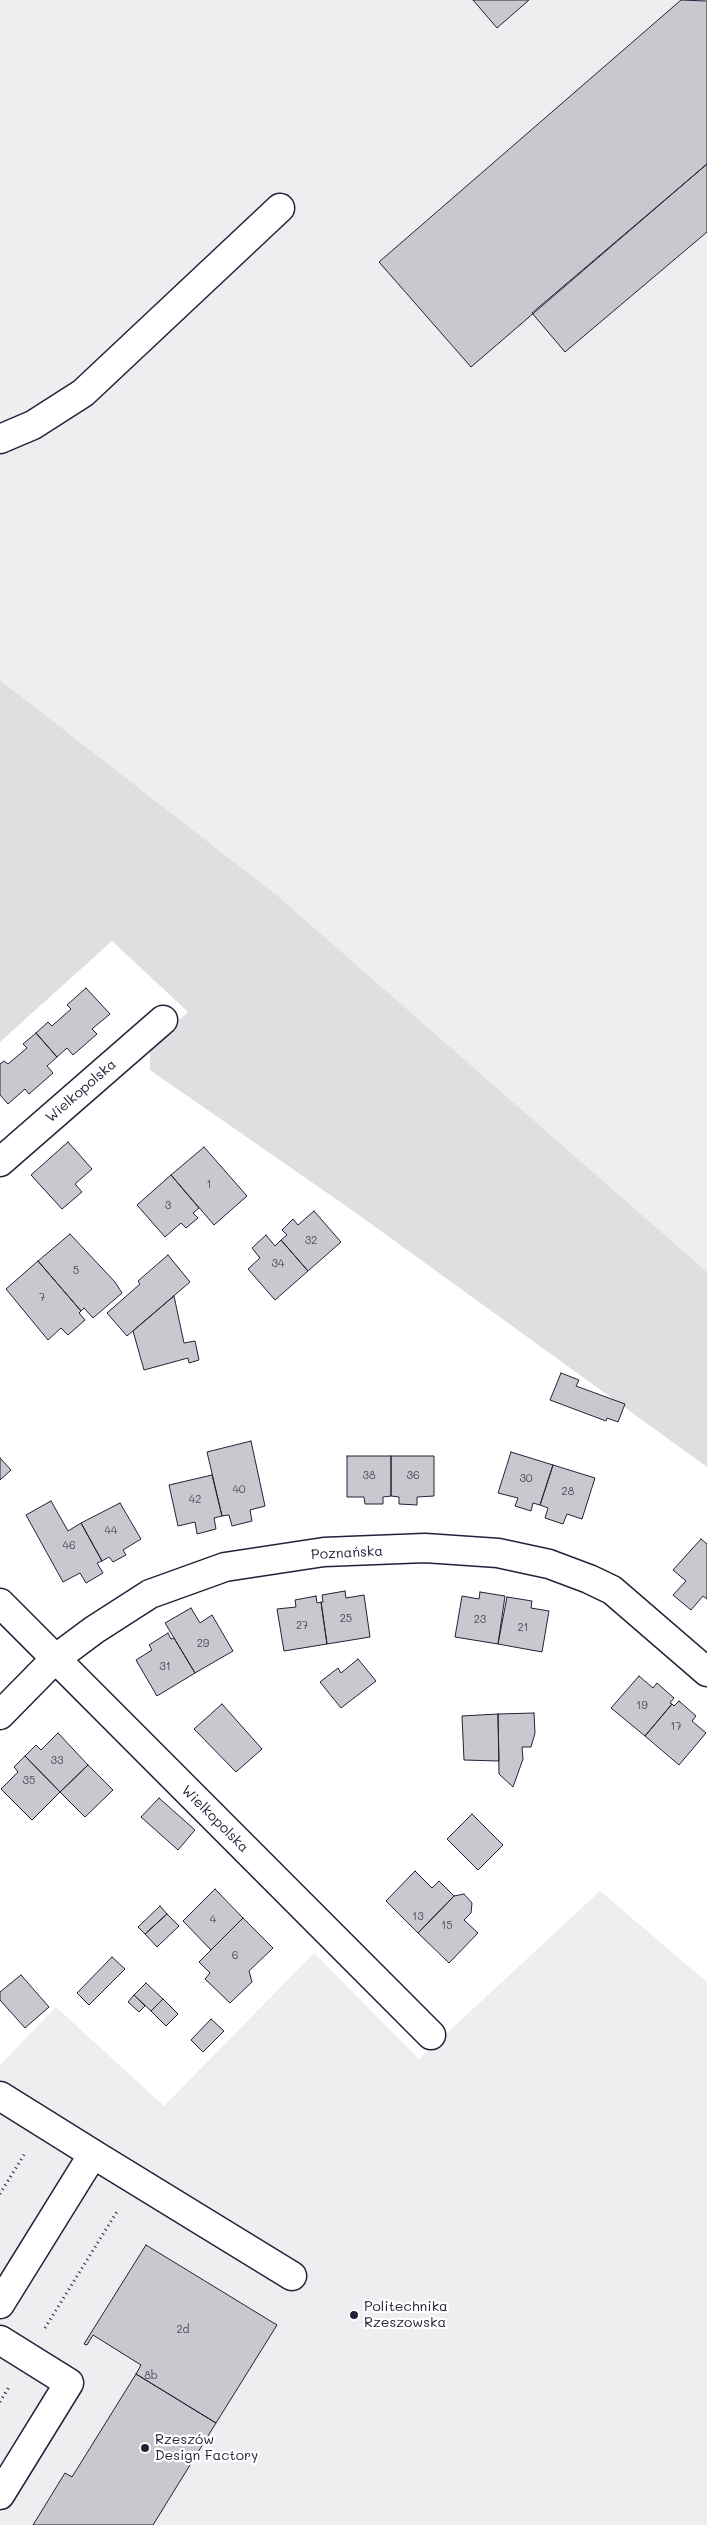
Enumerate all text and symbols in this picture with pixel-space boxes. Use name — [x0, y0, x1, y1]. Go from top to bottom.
street label: Wielkopolska — [42, 1056, 120, 1126]
house number: 1 — [207, 1178, 211, 1192]
house number: 3 — [165, 1199, 171, 1213]
house number: 32 — [305, 1234, 317, 1248]
house number: 34 — [272, 1257, 284, 1271]
house number: 5 — [73, 1264, 79, 1278]
house number: 7 — [39, 1291, 45, 1305]
house number: 38 — [362, 1469, 376, 1483]
house number: 36 — [406, 1469, 420, 1483]
house number: 30 — [519, 1472, 533, 1486]
house number: 40 — [232, 1483, 246, 1497]
house number: 28 — [562, 1485, 574, 1499]
house number: 42 — [189, 1493, 201, 1507]
house number: 44 — [105, 1524, 117, 1538]
house number: 46 — [62, 1539, 76, 1553]
street label: Poznańska — [311, 1543, 383, 1563]
house number: 25 — [340, 1612, 352, 1626]
house number: 23 — [474, 1613, 486, 1627]
house number: 27 — [296, 1619, 308, 1633]
house number: 21 — [517, 1621, 529, 1635]
house number: 29 — [197, 1637, 209, 1651]
house number: 31 — [159, 1660, 171, 1674]
house number: 19 — [636, 1699, 648, 1713]
house number: 17 — [670, 1720, 682, 1734]
house number: 33 — [51, 1754, 63, 1768]
house number: 35 — [23, 1774, 35, 1788]
street label: Wielkopolska — [178, 1782, 252, 1856]
house number: 13 — [412, 1910, 424, 1924]
house number: 4 — [210, 1913, 216, 1927]
house number: 15 — [441, 1919, 453, 1933]
house number: 6 — [232, 1949, 238, 1963]
place label: Politechnika Rzeszowska — [364, 2299, 448, 2332]
marker: Politechnika Rzeszowska — [348, 2309, 360, 2321]
house number: 2d — [176, 2323, 190, 2337]
house number: 8b — [144, 2369, 158, 2383]
place label: Rzeszów Design Factory — [155, 2432, 258, 2464]
marker: Rzeszów Design Factory — [139, 2442, 151, 2454]

